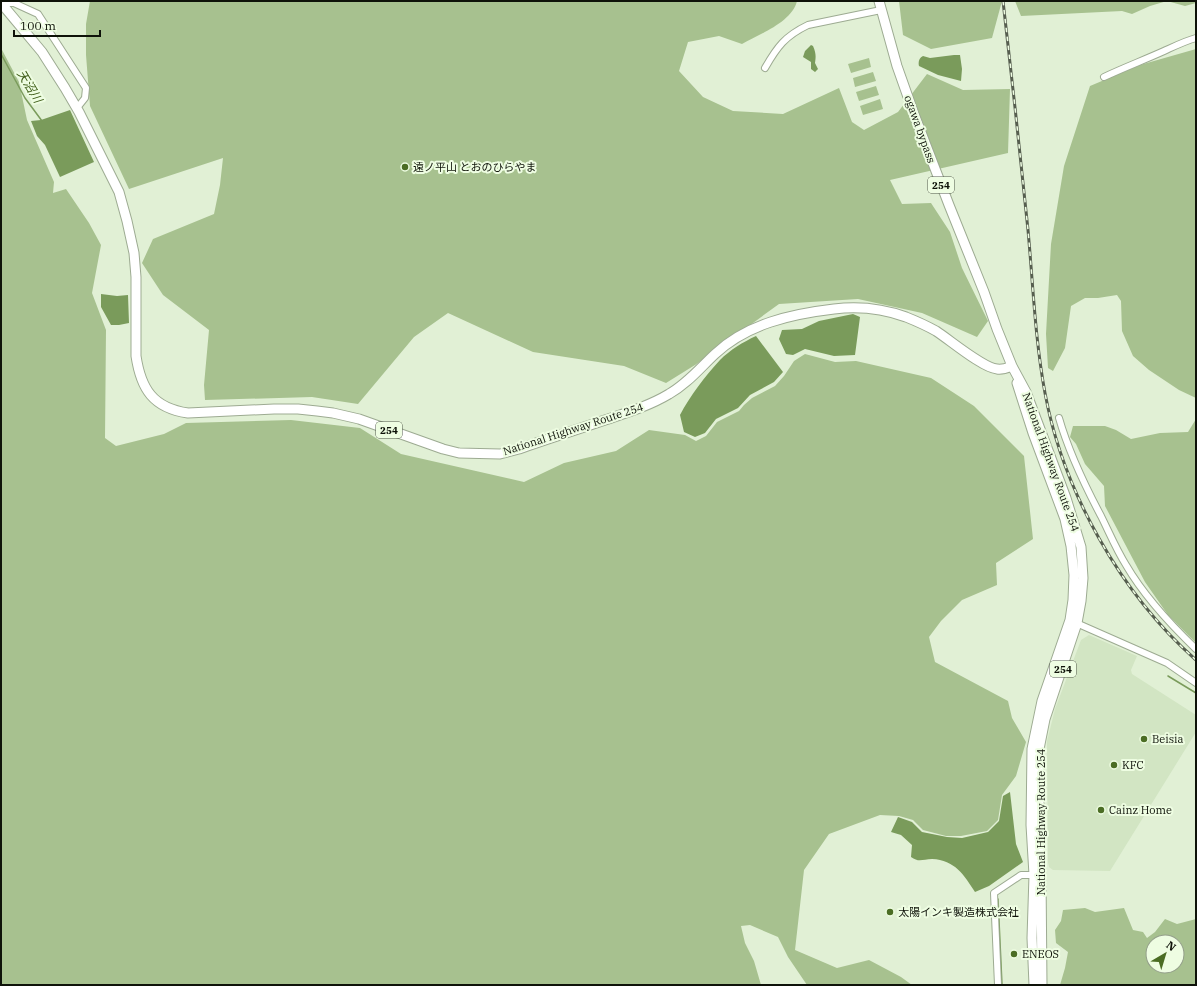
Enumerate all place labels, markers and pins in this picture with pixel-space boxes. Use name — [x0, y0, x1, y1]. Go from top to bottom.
place label: 遠ノ平山 とおのひらやま — [413, 160, 537, 174]
marker: 遠ノ平山 とおのひらやま — [400, 162, 410, 172]
place label: Beisia — [1152, 732, 1184, 746]
marker: Beisia — [1139, 734, 1149, 744]
place label: KFC — [1122, 758, 1144, 772]
marker: KFC — [1109, 760, 1119, 770]
place label: Cainz Home — [1109, 803, 1172, 817]
marker: Cainz Home — [1096, 805, 1106, 815]
place label: 太陽インキ製造株式会社 — [898, 905, 1019, 919]
marker: 太陽インキ製造株式会社 — [885, 907, 895, 917]
place label: ENEOS — [1022, 947, 1059, 961]
marker: ENEOS — [1009, 949, 1019, 959]

